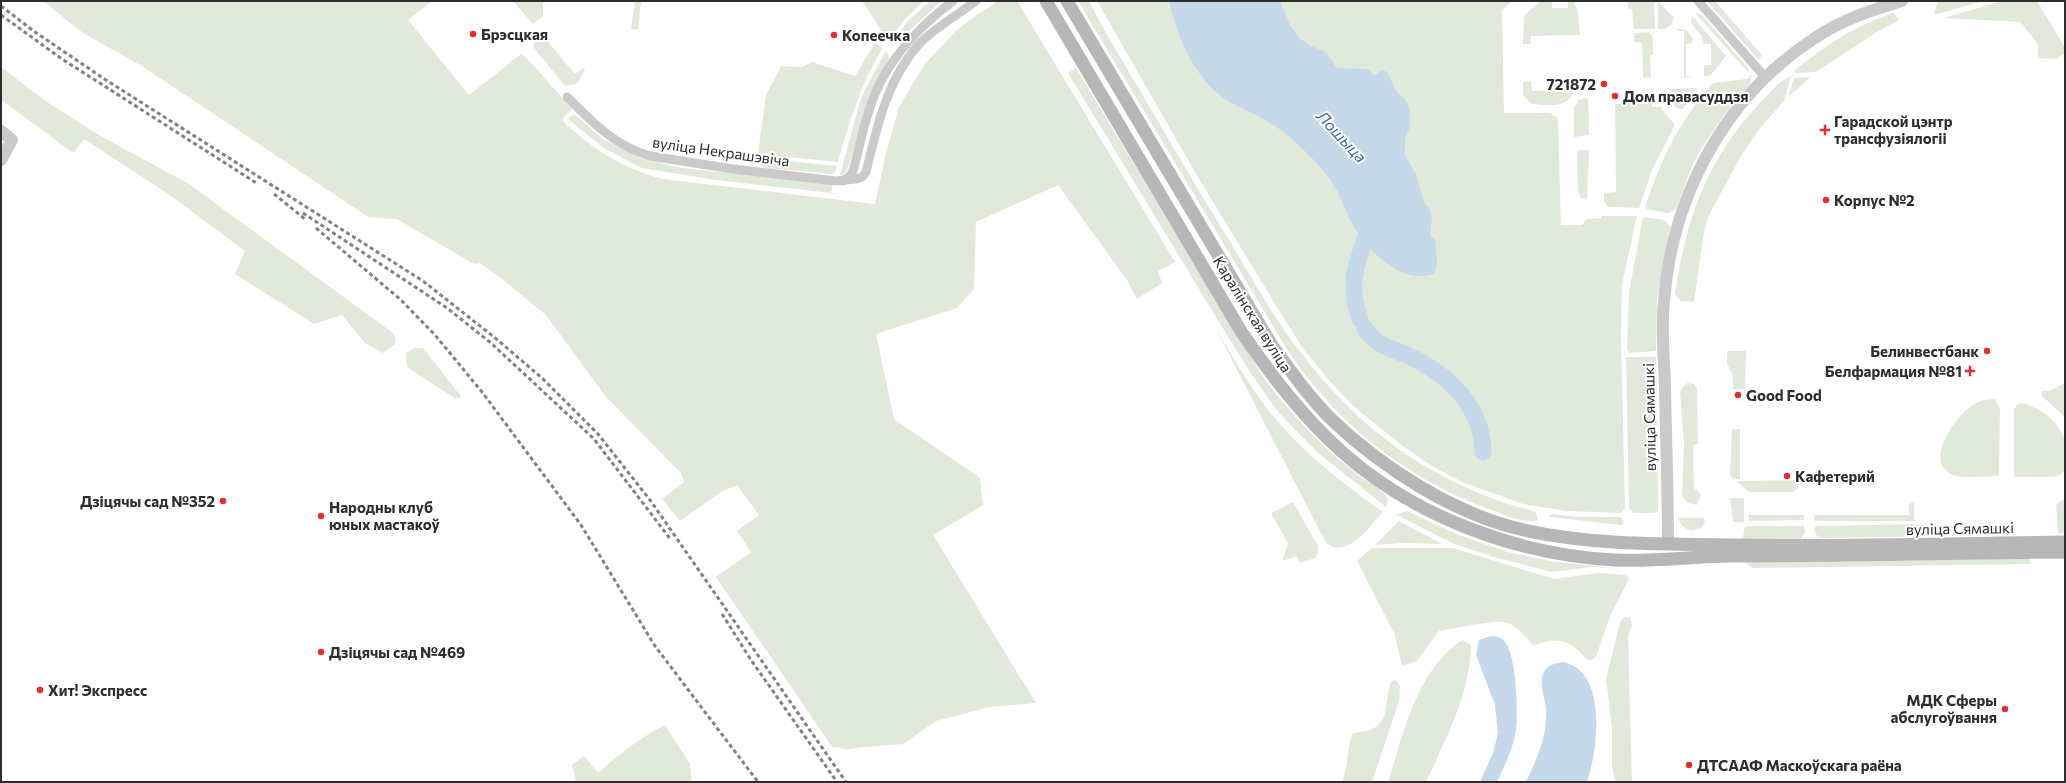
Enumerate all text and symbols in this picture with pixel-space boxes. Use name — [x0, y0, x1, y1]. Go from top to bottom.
place label: Брэсцкая — [481, 25, 548, 43]
place label: Копеечка — [842, 26, 910, 44]
marker: Брэсцкая — [468, 29, 478, 39]
marker: Копеечка — [829, 30, 839, 40]
place label: 721872 — [1547, 75, 1596, 93]
marker: 721872 — [1599, 79, 1609, 89]
place label: Дом правасуддзя — [1623, 87, 1749, 105]
marker: Дом правасуддзя — [1610, 91, 1620, 101]
water label: Лошыца — [1313, 105, 1371, 166]
place label: Гарадской цэнтр трансфузіялогіі — [1834, 112, 1953, 147]
marker: Гарадской цэнтр трансфузіялогіі — [1819, 124, 1831, 136]
street label: вуліца Некрашэвіча — [651, 132, 791, 170]
place label: Корпус №2 — [1834, 191, 1915, 209]
marker: Корпус №2 — [1821, 195, 1831, 205]
street label: Каралінская вуліца — [1210, 253, 1296, 375]
place label: Белинвестбанк — [1870, 342, 1979, 360]
marker: Белинвестбанк — [1982, 346, 1992, 356]
place label: Белфармация №81 — [1825, 362, 1962, 380]
street label: вуліца Сямашкі — [1639, 363, 1659, 471]
marker: Белфармация №81 — [1965, 366, 1975, 376]
place label: Good Food — [1746, 386, 1822, 404]
marker: Good Food — [1733, 390, 1743, 400]
place label: Кафетерий — [1795, 467, 1875, 485]
marker: Кафетерий — [1782, 471, 1792, 481]
place label: Дзіцячы сад №352 — [80, 492, 215, 510]
marker: Дзіцячы сад №352 — [218, 496, 228, 506]
place label: Народны клуб юных мастакоў — [329, 498, 440, 533]
marker: Народны клуб юных мастакоў — [316, 511, 326, 521]
street label: вуліца Сямашкі — [1906, 518, 2014, 538]
place label: Дзіцячы сад №469 — [329, 643, 465, 661]
marker: Дзіцячы сад №469 — [316, 647, 326, 657]
place label: Хит! Экспресс — [48, 681, 147, 699]
marker: Хит! Экспресс — [35, 685, 45, 695]
place label: МДК Сферы абслугоўвання — [1891, 691, 1997, 726]
marker: МДК Сферы абслугоўвання — [2000, 704, 2010, 714]
place label: ДТСААФ Маскоўскага раёна — [1697, 756, 1902, 774]
marker: ДТСААФ Маскоўскага раёна — [1684, 760, 1694, 770]

